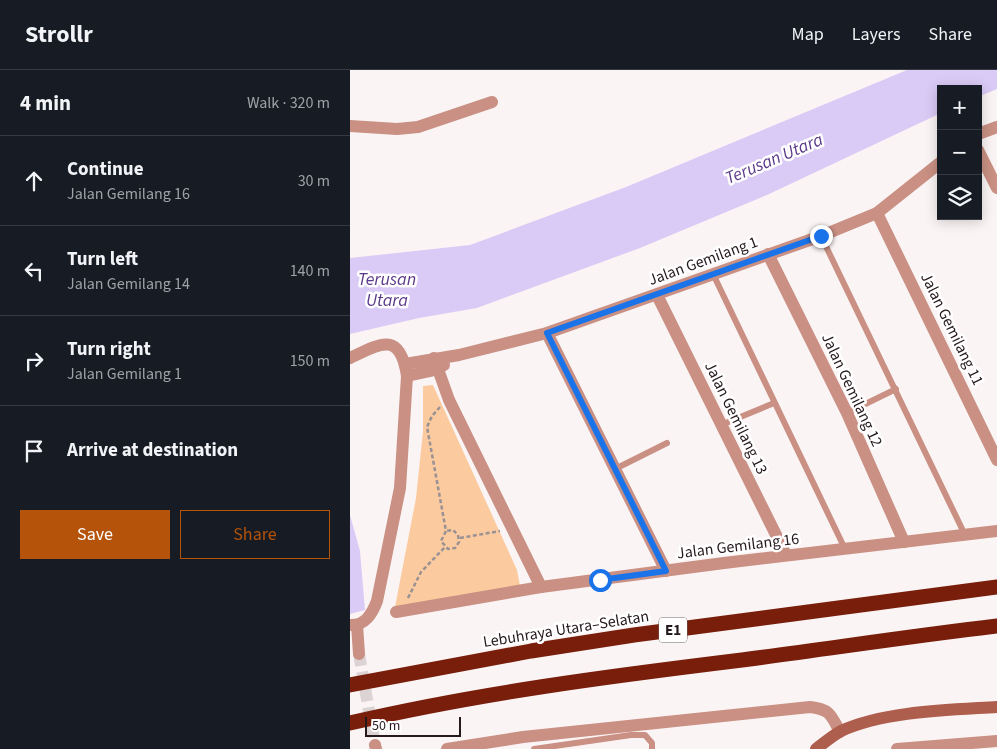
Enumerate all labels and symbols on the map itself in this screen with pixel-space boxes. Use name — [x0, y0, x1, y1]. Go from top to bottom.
water label: Terusan Utara — [721, 127, 827, 191]
route end — [810, 225, 833, 248]
street label: Jalan Gemilang 1 — [645, 231, 761, 291]
water label: Terusan Utara — [358, 267, 416, 313]
street label: Jalan Gemilang 11 — [915, 269, 989, 389]
street label: Jalan Gemilang 12 — [816, 330, 888, 450]
street label: Jalan Gemilang 13 — [699, 358, 773, 478]
street label: Jalan Gemilang 16 — [676, 528, 800, 564]
route start — [589, 569, 612, 592]
street label: Lebuhraya Utara–Selatan — [481, 605, 651, 653]
road number: E1 — [659, 618, 687, 642]
scale bar — [365, 714, 461, 737]

